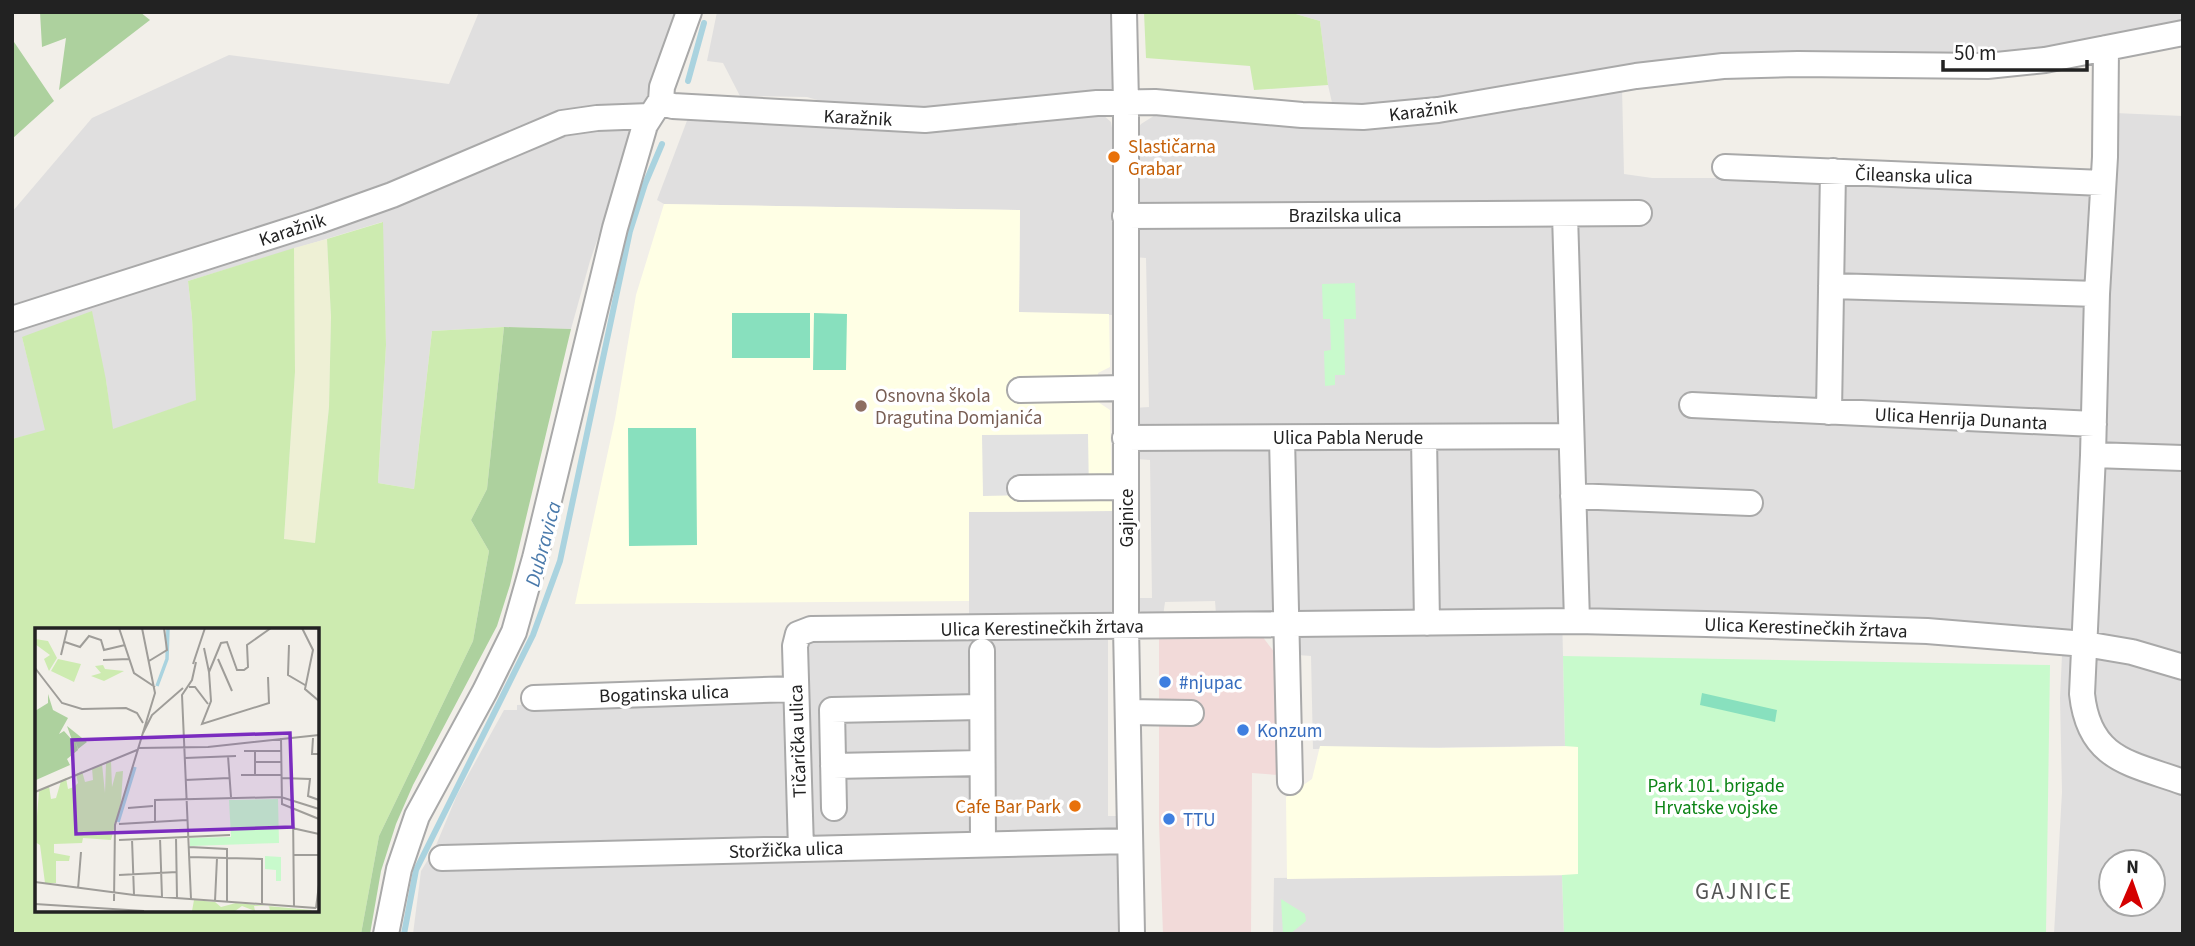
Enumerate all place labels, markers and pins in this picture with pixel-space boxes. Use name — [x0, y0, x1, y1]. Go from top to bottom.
place label: Slastičarna Grabar — [1128, 134, 1216, 183]
marker: Slastičarna Grabar — [1106, 149, 1122, 165]
place label: Osnovna škola Dragutina Domjanića — [875, 383, 1042, 432]
marker: Osnovna škola Dragutina Domjanića — [853, 398, 869, 414]
place label: #njupac — [1179, 670, 1243, 697]
marker: #njupac — [1157, 674, 1173, 690]
place label: Konzum — [1257, 718, 1323, 745]
marker: Konzum — [1235, 722, 1251, 738]
place label: Cafe Bar Park — [955, 794, 1062, 821]
marker: Cafe Bar Park — [1067, 798, 1083, 814]
place label: TTU — [1183, 807, 1216, 834]
marker: TTU — [1161, 811, 1177, 827]

